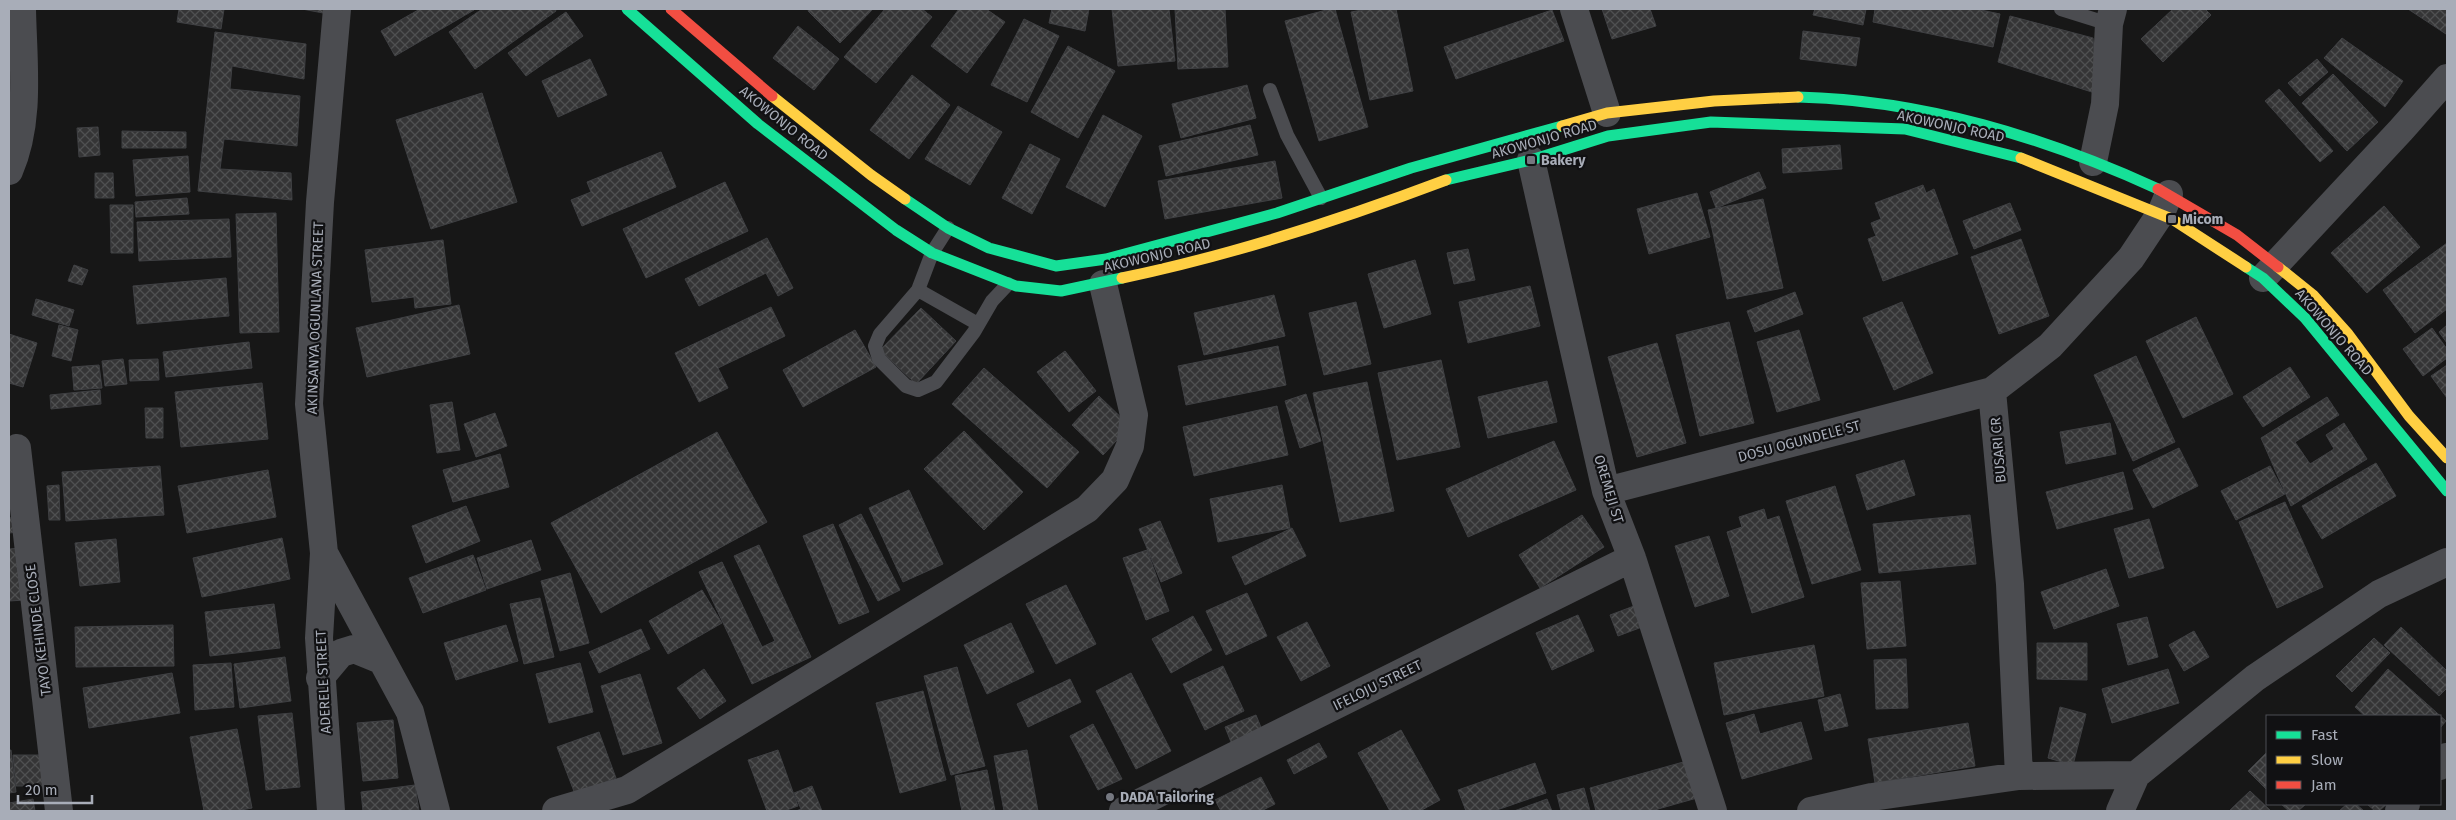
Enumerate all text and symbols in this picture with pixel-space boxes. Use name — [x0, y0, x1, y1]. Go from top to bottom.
street label: AKOWONJO ROAD — [736, 82, 831, 164]
street label: AKOWONJO ROAD — [1896, 107, 2006, 146]
street label: AKOWONJO ROAD — [1489, 116, 1599, 163]
place label: Bakery — [1541, 152, 1586, 169]
marker: Bakery — [1525, 154, 1537, 166]
place label: Micom — [2182, 211, 2224, 228]
marker: Micom — [2166, 213, 2178, 225]
street label: AKINSANYA OGUNLANA STREET — [304, 221, 327, 415]
street label: AKOWONJO ROAD — [1102, 235, 1212, 276]
street label: AKOWONJO ROAD — [2291, 286, 2376, 379]
street label: BUSARI CR — [1987, 416, 2010, 484]
street label: DOSU OGUNDELE ST — [1736, 417, 1863, 466]
street label: OREMEJI ST — [1590, 453, 1627, 526]
street label: TAYO KEHINDE CLOSE — [22, 563, 55, 697]
street label: ADERELE STREET — [312, 629, 335, 734]
street label: IFELOJU STREET — [1330, 656, 1425, 714]
legend — [2266, 715, 2441, 805]
text: Fast — [2311, 726, 2338, 744]
text: Slow — [2311, 751, 2343, 769]
scale bar — [18, 772, 91, 804]
text: Jam — [2311, 776, 2337, 794]
text: 20 m — [25, 781, 58, 799]
place label: DADA Tailoring — [1120, 789, 1214, 806]
marker: DADA Tailoring — [1104, 791, 1116, 803]

